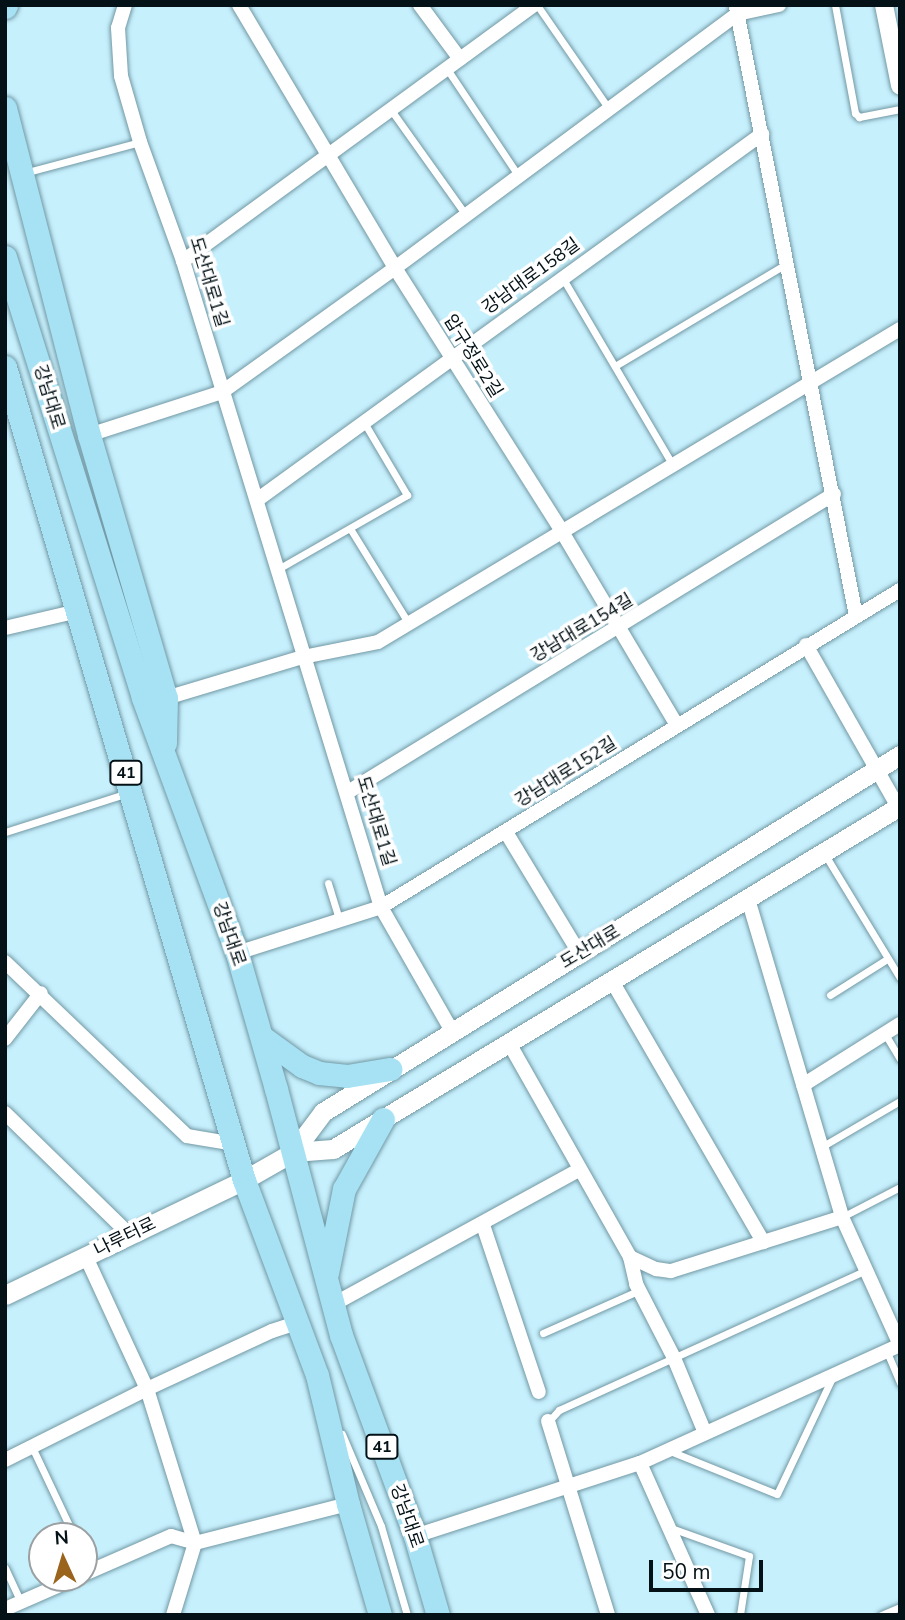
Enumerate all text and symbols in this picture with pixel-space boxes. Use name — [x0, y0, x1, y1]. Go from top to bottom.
street label: 강남대로158길 — [478, 233, 584, 319]
street label: 도산대로1길 — [185, 234, 233, 330]
street label: 압구정로2길 — [439, 311, 507, 401]
street label: 강남대로 — [29, 362, 69, 432]
street label: 강남대로154길 — [527, 589, 637, 667]
street label: 강남대로152길 — [511, 732, 621, 812]
road number: 41 — [108, 760, 144, 786]
street label: 도산대로1길 — [352, 773, 400, 869]
street label: 강남대로 — [208, 899, 250, 969]
street label: 도산대로 — [556, 921, 624, 973]
street label: 나루터로 — [90, 1213, 160, 1261]
road number: 41 — [364, 1434, 400, 1460]
street label: 강남대로 — [386, 1481, 428, 1551]
north arrow — [28, 1522, 98, 1592]
text: N — [54, 1525, 70, 1552]
scale bar — [653, 1546, 767, 1590]
text: 50 m — [662, 1558, 711, 1586]

